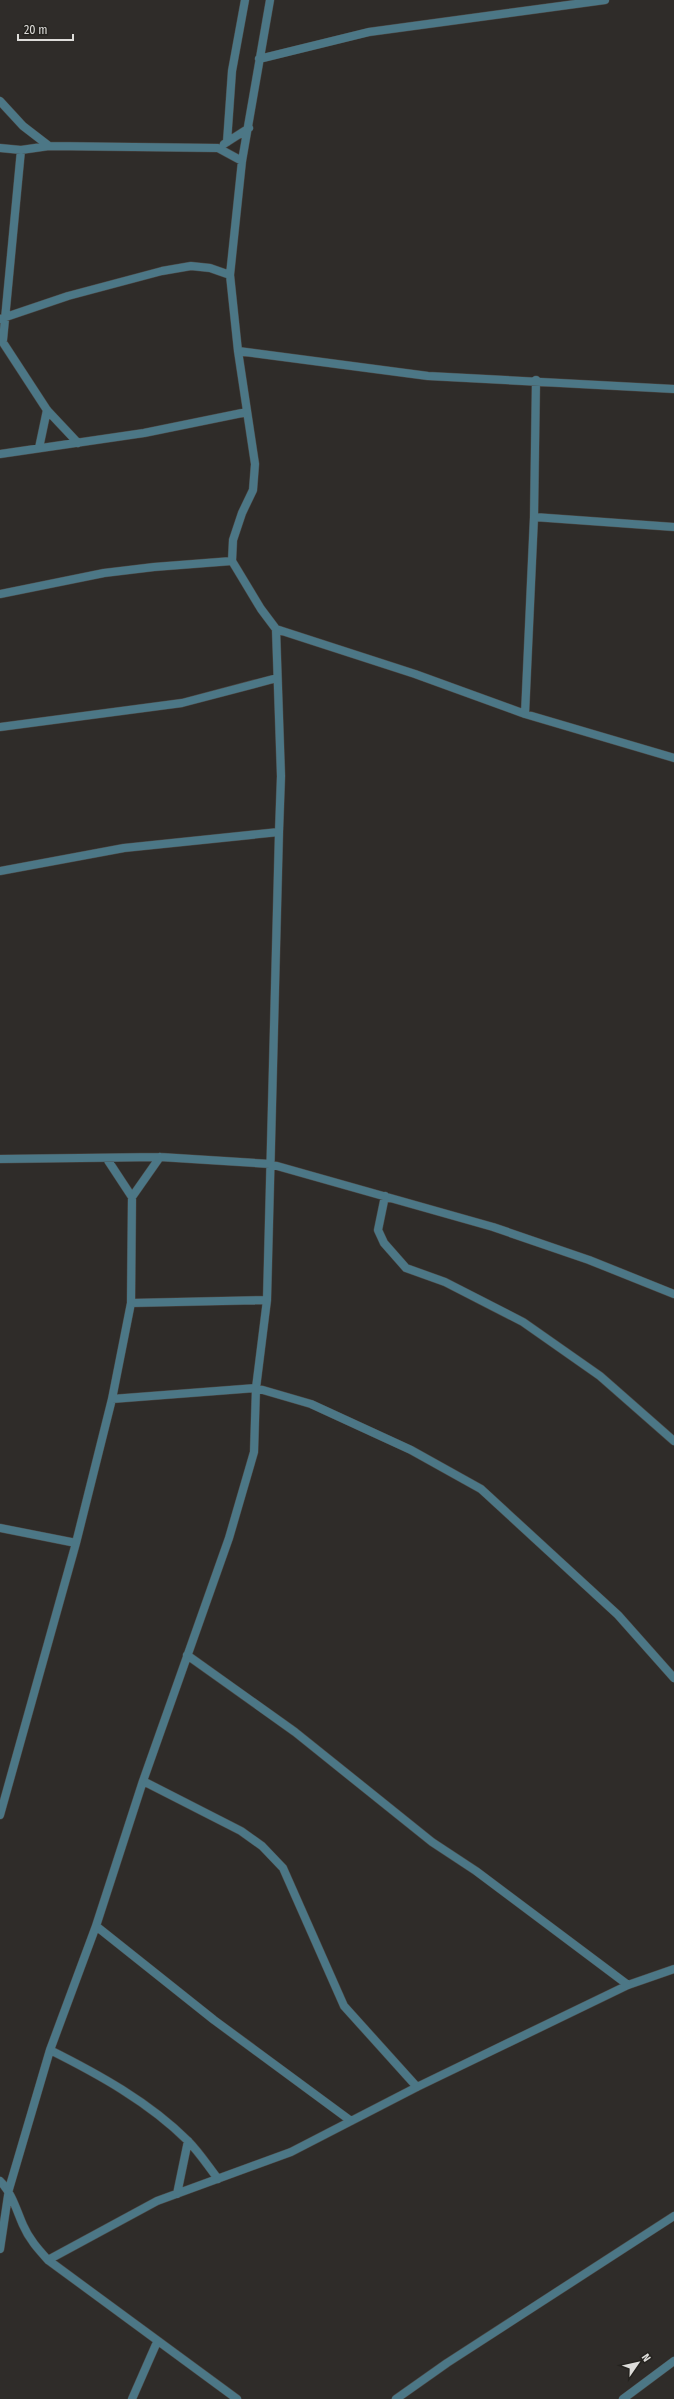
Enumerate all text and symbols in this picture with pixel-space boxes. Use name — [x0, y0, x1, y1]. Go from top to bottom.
scale bar — [18, 16, 73, 42]
text: 20 m — [24, 23, 48, 37]
north arrow — [618, 2343, 658, 2383]
text: N — [639, 2351, 653, 2364]

